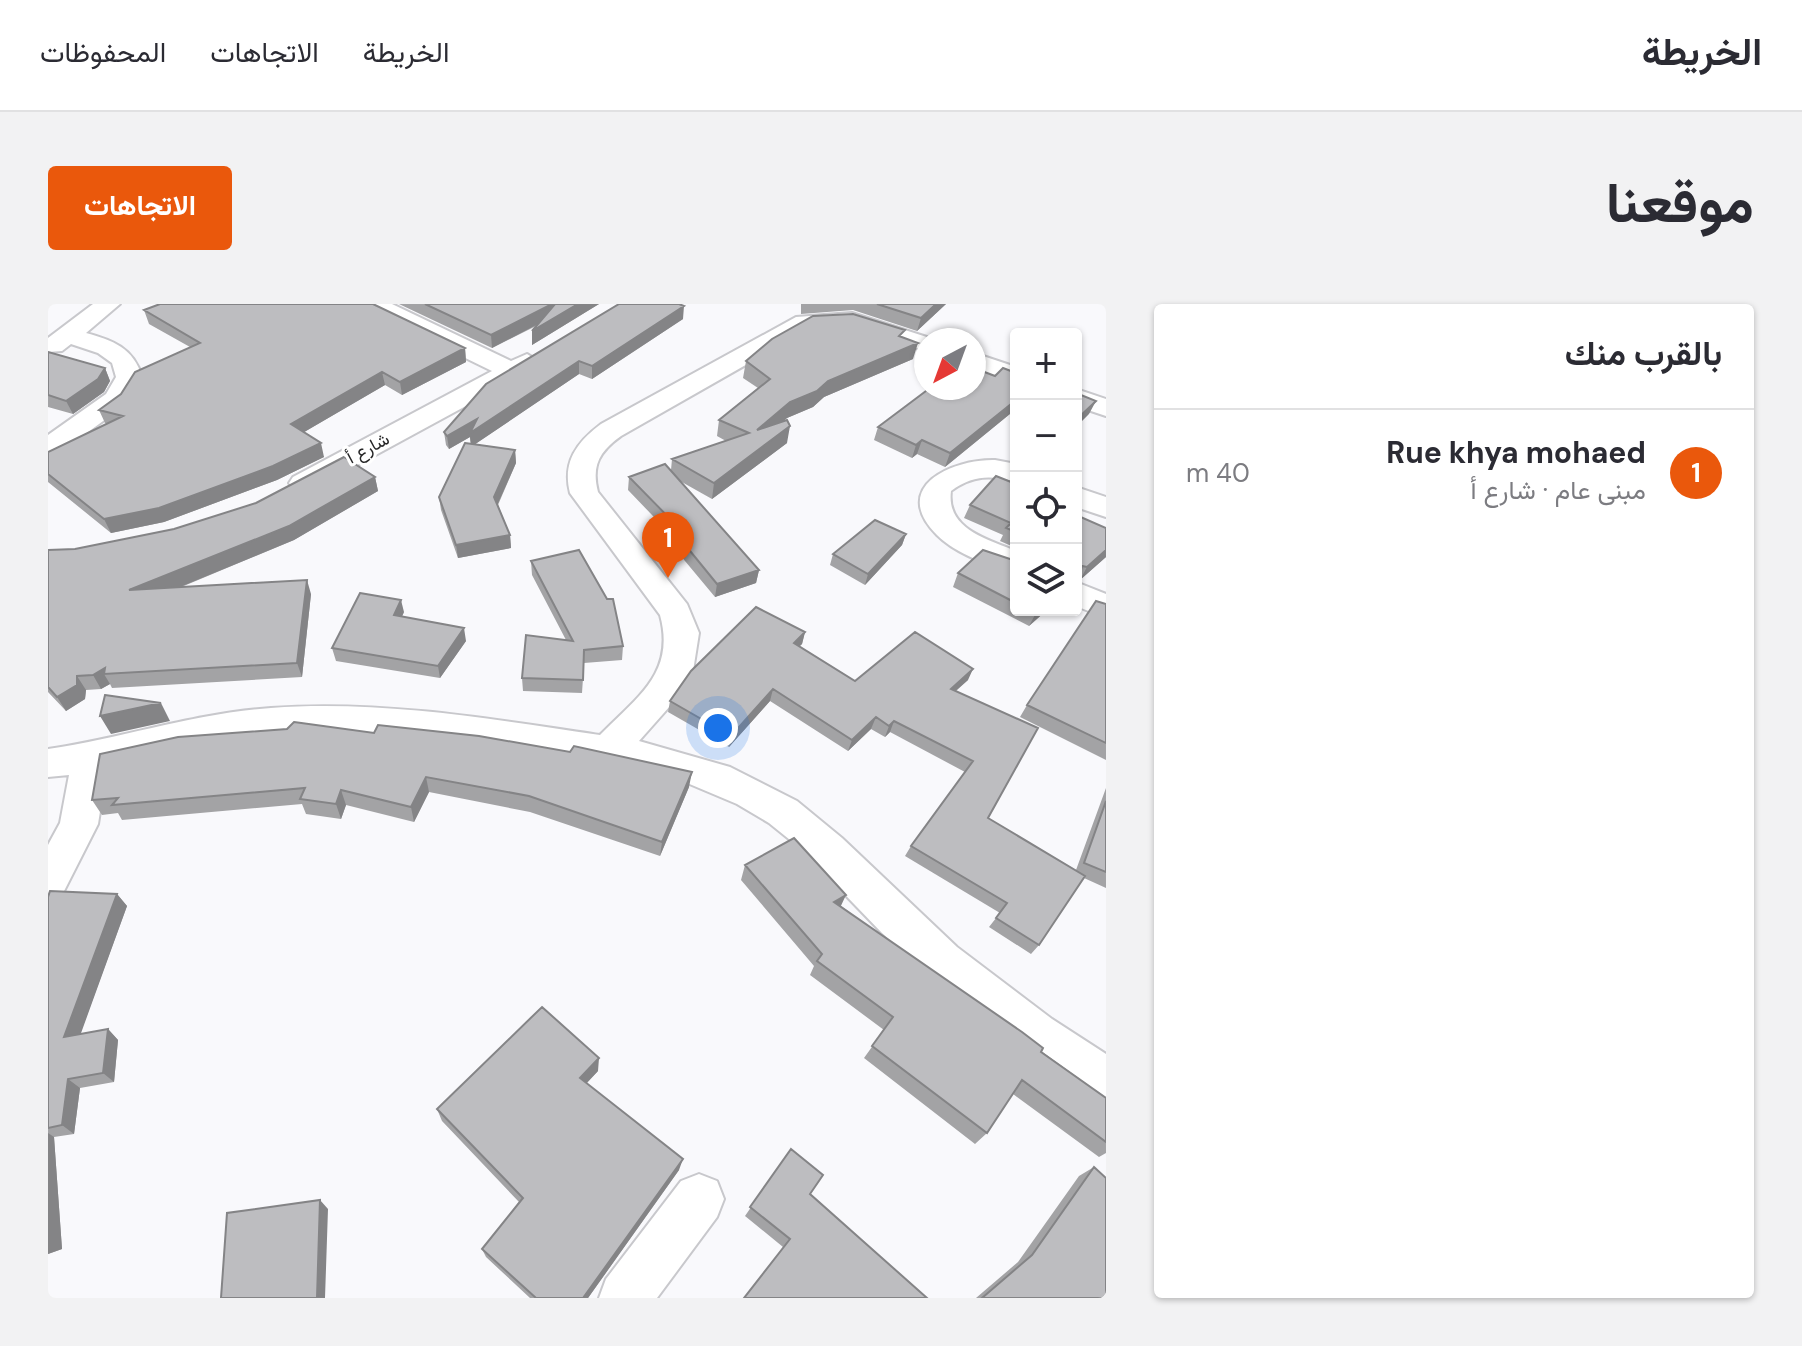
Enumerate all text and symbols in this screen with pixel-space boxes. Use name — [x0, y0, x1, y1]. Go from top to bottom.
text: الخريطة — [1642, 27, 1762, 77]
text: المحفوظات — [40, 34, 166, 71]
text: الاتجاهات — [210, 34, 319, 71]
text: الخريطة — [363, 34, 449, 71]
button: الاتجاهات — [48, 166, 232, 250]
text: موقعنا — [1606, 166, 1754, 239]
north arrow — [914, 328, 986, 400]
map controls — [1010, 328, 1082, 616]
button: + — [1010, 328, 1082, 400]
text: بالقرب منك — [1565, 331, 1722, 376]
button: − — [1010, 400, 1082, 472]
street label: شارع أ — [342, 427, 394, 469]
text: Rue khya mohaed — [1386, 433, 1646, 472]
text: 40 m — [1186, 456, 1250, 490]
text: 1 — [1691, 456, 1701, 490]
button: locate — [1010, 472, 1082, 544]
text: مبنى عام · شارع أ — [1471, 473, 1646, 507]
pin: 1 — [642, 512, 694, 578]
button: layers — [1010, 544, 1082, 616]
your location — [698, 708, 738, 748]

